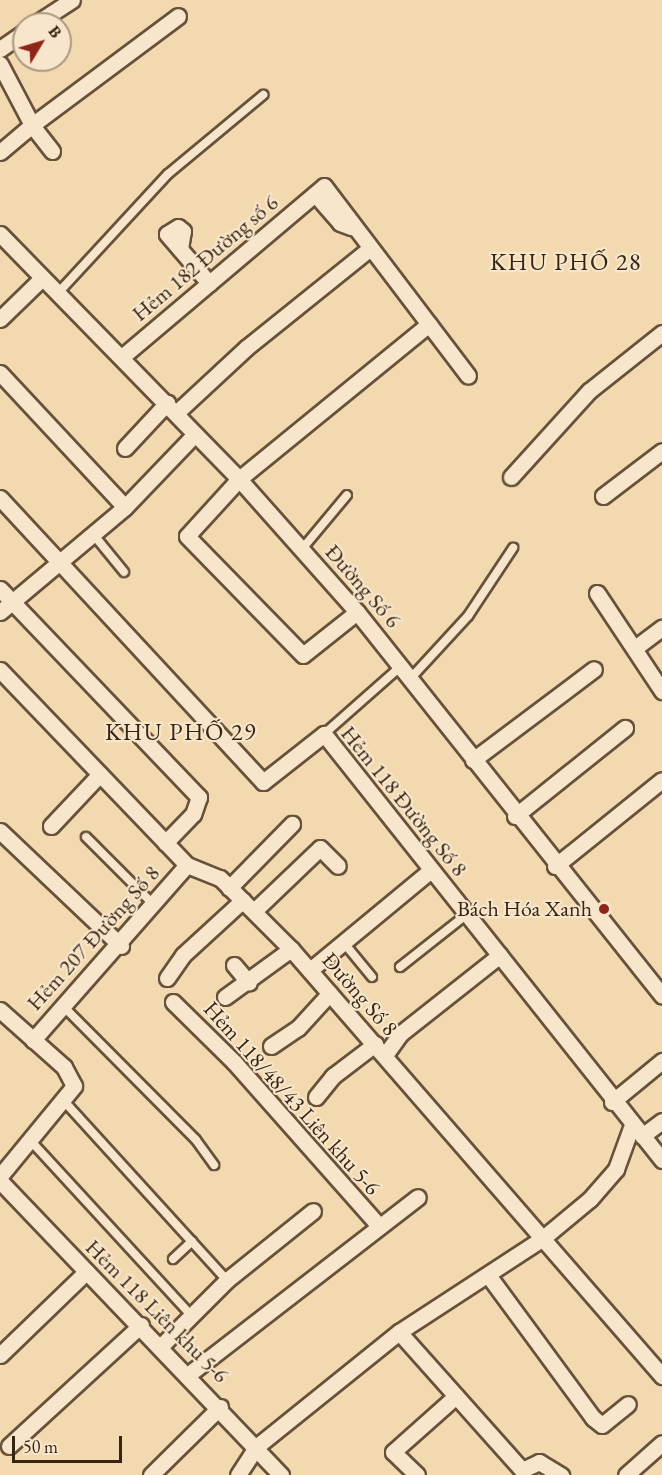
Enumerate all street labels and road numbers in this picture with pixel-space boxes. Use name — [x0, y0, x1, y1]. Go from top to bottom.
street label: Hẻm 182 Đường số 6 — [127, 189, 283, 327]
street label: Đường Số 6 — [320, 539, 406, 633]
street label: Hẻm 118 Đường Số 8 — [335, 721, 473, 881]
street label: Hẻm 207 Đường Số 8 — [21, 860, 165, 1016]
street label: Đường Số 8 — [317, 947, 403, 1041]
street label: Hẻm 118/48/43 Liên khu 5-6 — [198, 996, 386, 1200]
street label: Hẻm 118 Liên khu 5-6 — [80, 1234, 234, 1388]

